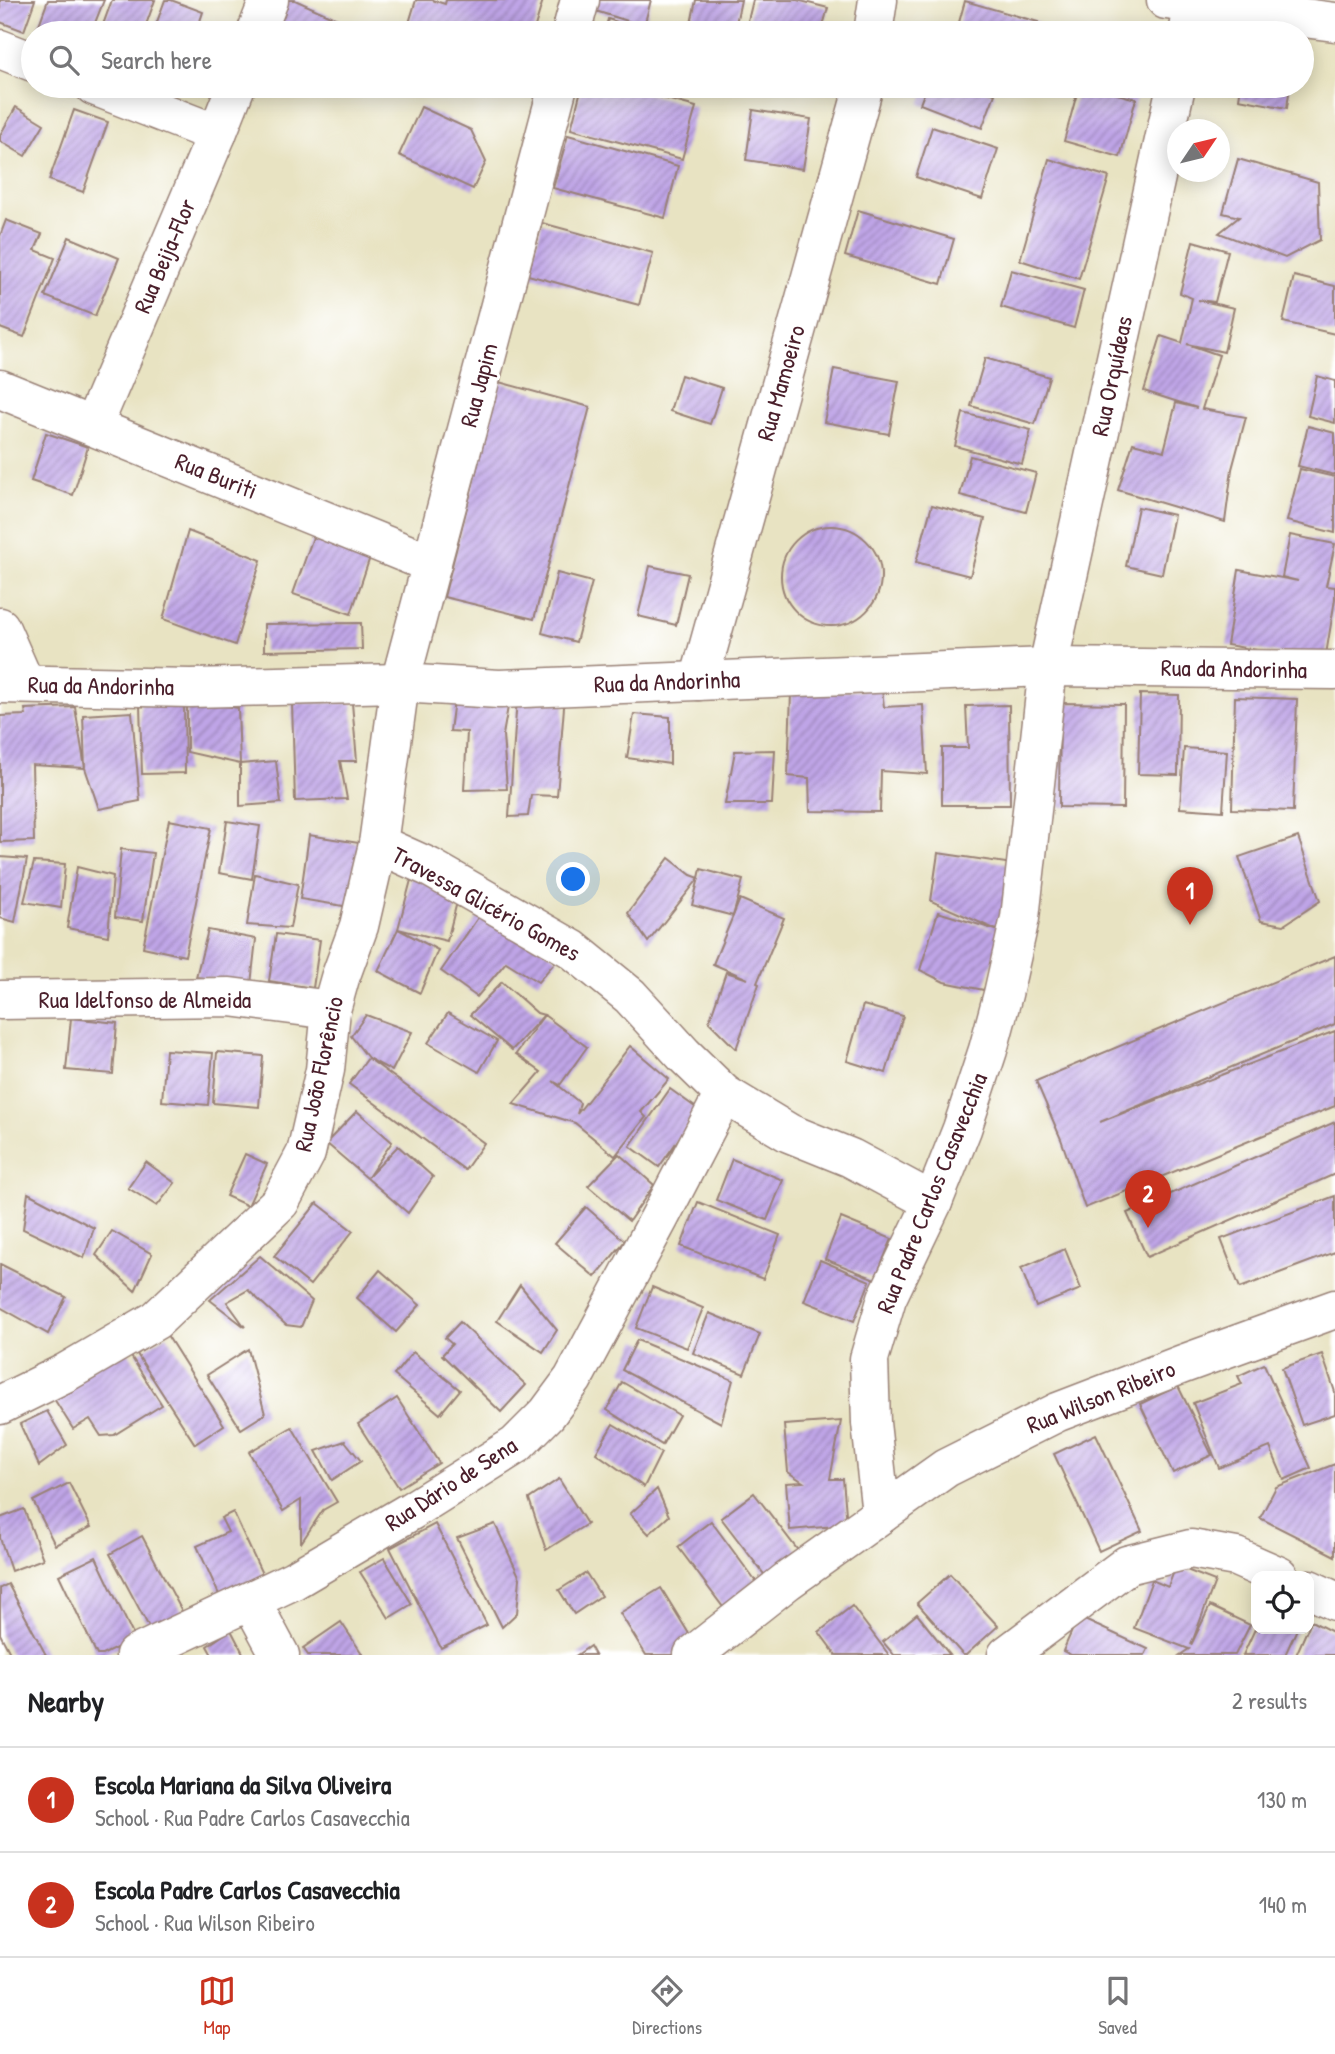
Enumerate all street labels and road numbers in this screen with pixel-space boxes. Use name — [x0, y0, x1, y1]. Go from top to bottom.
street label: Rua Beija-Flor — [126, 193, 203, 318]
street label: Rua Orquídeas — [1083, 313, 1139, 439]
street label: Rua Mamoeiro — [748, 321, 812, 444]
street label: Rua Japim — [451, 339, 505, 430]
street label: Rua Buriti — [171, 444, 262, 506]
street label: Rua da Andorinha — [1161, 651, 1307, 685]
street label: Rua da Andorinha — [593, 662, 741, 700]
street label: Rua da Andorinha — [28, 668, 174, 702]
street label: Travessa Glicério Gomes — [387, 838, 586, 968]
street label: Rua Idelfonso de Almeida — [39, 983, 251, 1015]
street label: Rua João Florêncio — [286, 993, 350, 1154]
street label: Rua Padre Carlos Casavecchia — [868, 1068, 994, 1318]
street label: Rua Wilson Ribeiro — [1022, 1352, 1180, 1440]
street label: Rua Dário de Sena — [378, 1429, 523, 1538]

